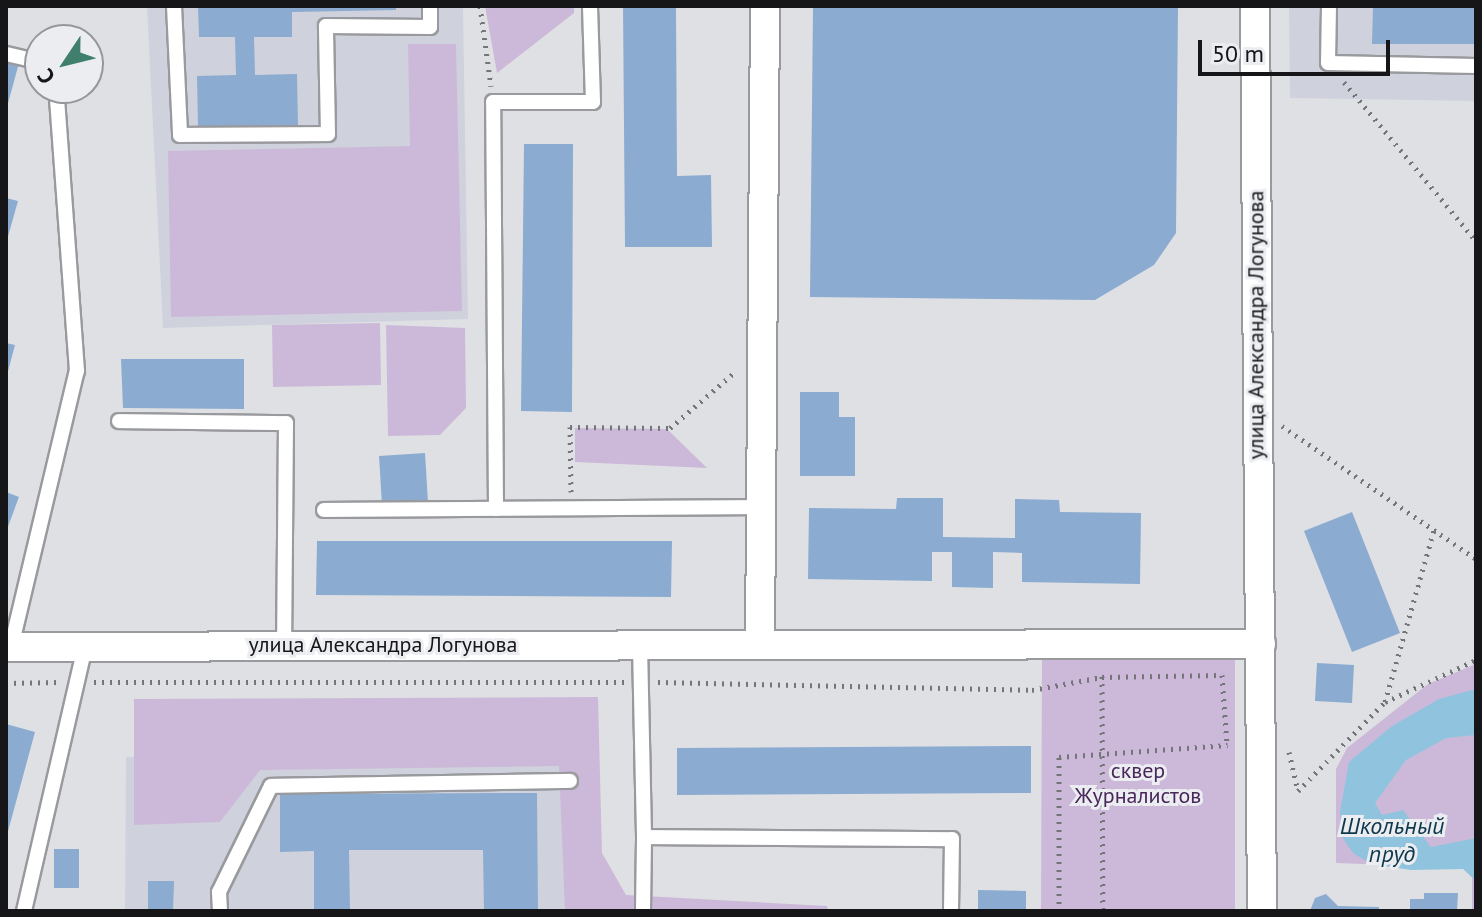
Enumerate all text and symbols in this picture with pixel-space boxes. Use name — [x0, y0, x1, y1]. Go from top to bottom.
north arrow — [24, 24, 104, 104]
scale bar — [1202, 24, 1394, 74]
text: 50 m — [1212, 38, 1264, 69]
text: С — [31, 64, 61, 90]
street label: улица Александра Логунова — [1243, 190, 1269, 460]
street label: улица Александра Логунова — [248, 632, 518, 658]
park label: сквер Журналистов — [1075, 757, 1201, 808]
water label: Школьный пруд — [1340, 812, 1444, 868]

